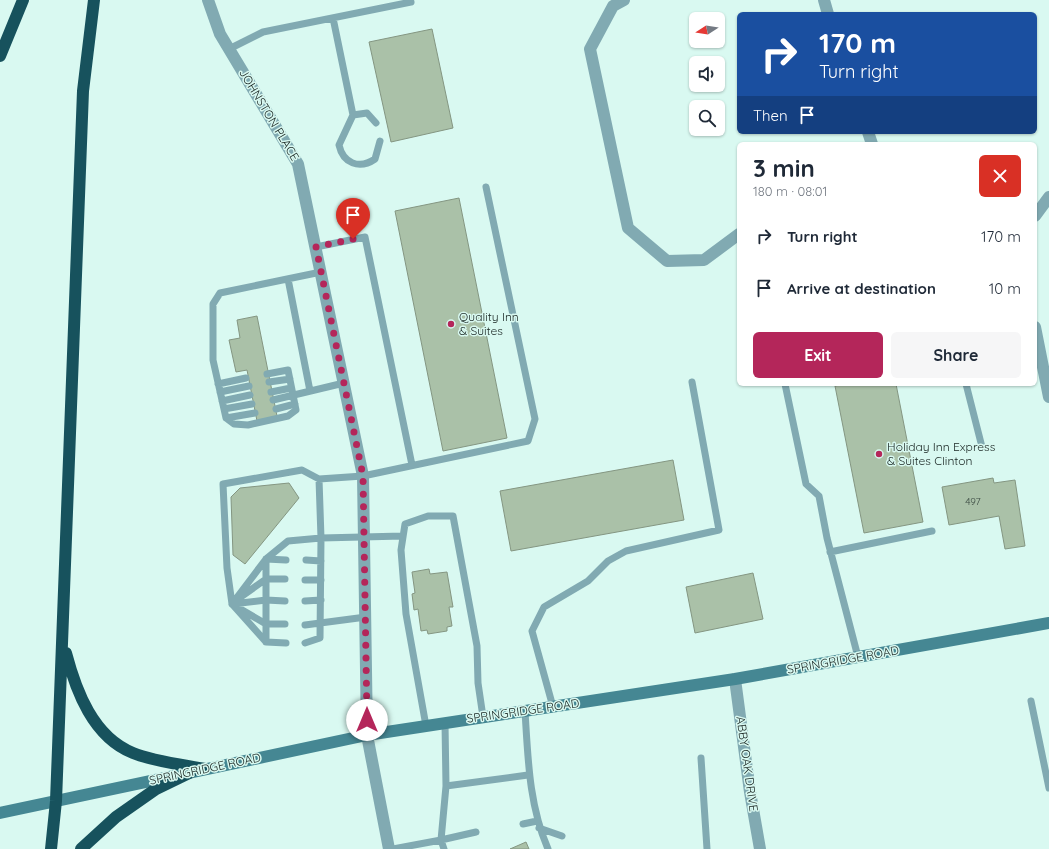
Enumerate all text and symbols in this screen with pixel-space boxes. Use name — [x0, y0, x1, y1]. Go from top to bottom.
north arrow — [689, 12, 725, 48]
map controls — [689, 12, 725, 136]
text: 170 m — [819, 25, 896, 60]
icon: right — [753, 28, 805, 80]
button: sound — [689, 56, 725, 92]
text: Turn right — [819, 60, 899, 83]
street label: JOHNSTON PLACE — [236, 66, 303, 163]
button: search — [689, 100, 725, 136]
icon: arrive — [796, 104, 818, 126]
text: Then — [753, 106, 788, 125]
text: 3 min — [753, 153, 815, 183]
button: close — [979, 155, 1021, 197]
text: 180 m · 08:01 — [753, 183, 827, 199]
pin — [336, 198, 370, 239]
icon: arrive — [342, 204, 364, 226]
icon: right — [753, 225, 775, 247]
text: Turn right — [787, 227, 858, 246]
text: 170 m — [981, 227, 1021, 246]
icon: arrive — [753, 277, 775, 299]
text: Arrive at destination — [787, 279, 936, 298]
text: 10 m — [989, 279, 1021, 298]
place label: Quality Inn & Suites — [459, 309, 519, 338]
marker: Quality Inn & Suites — [446, 319, 456, 329]
button: Exit — [753, 332, 883, 378]
button: Share — [891, 332, 1021, 378]
place label: Holiday Inn Express & Suites Clinton — [887, 439, 996, 468]
marker: Holiday Inn Express & Suites Clinton — [874, 449, 884, 459]
house number: 497 — [965, 495, 981, 508]
street label: SPRINGRIDGE ROAD — [786, 642, 900, 677]
street label: SPRINGRIDGE ROAD — [466, 695, 581, 726]
position arrow — [346, 699, 388, 741]
street label: ABBY OAK DRIVE — [733, 715, 762, 813]
street label: SPRINGRIDGE ROAD — [148, 749, 262, 788]

